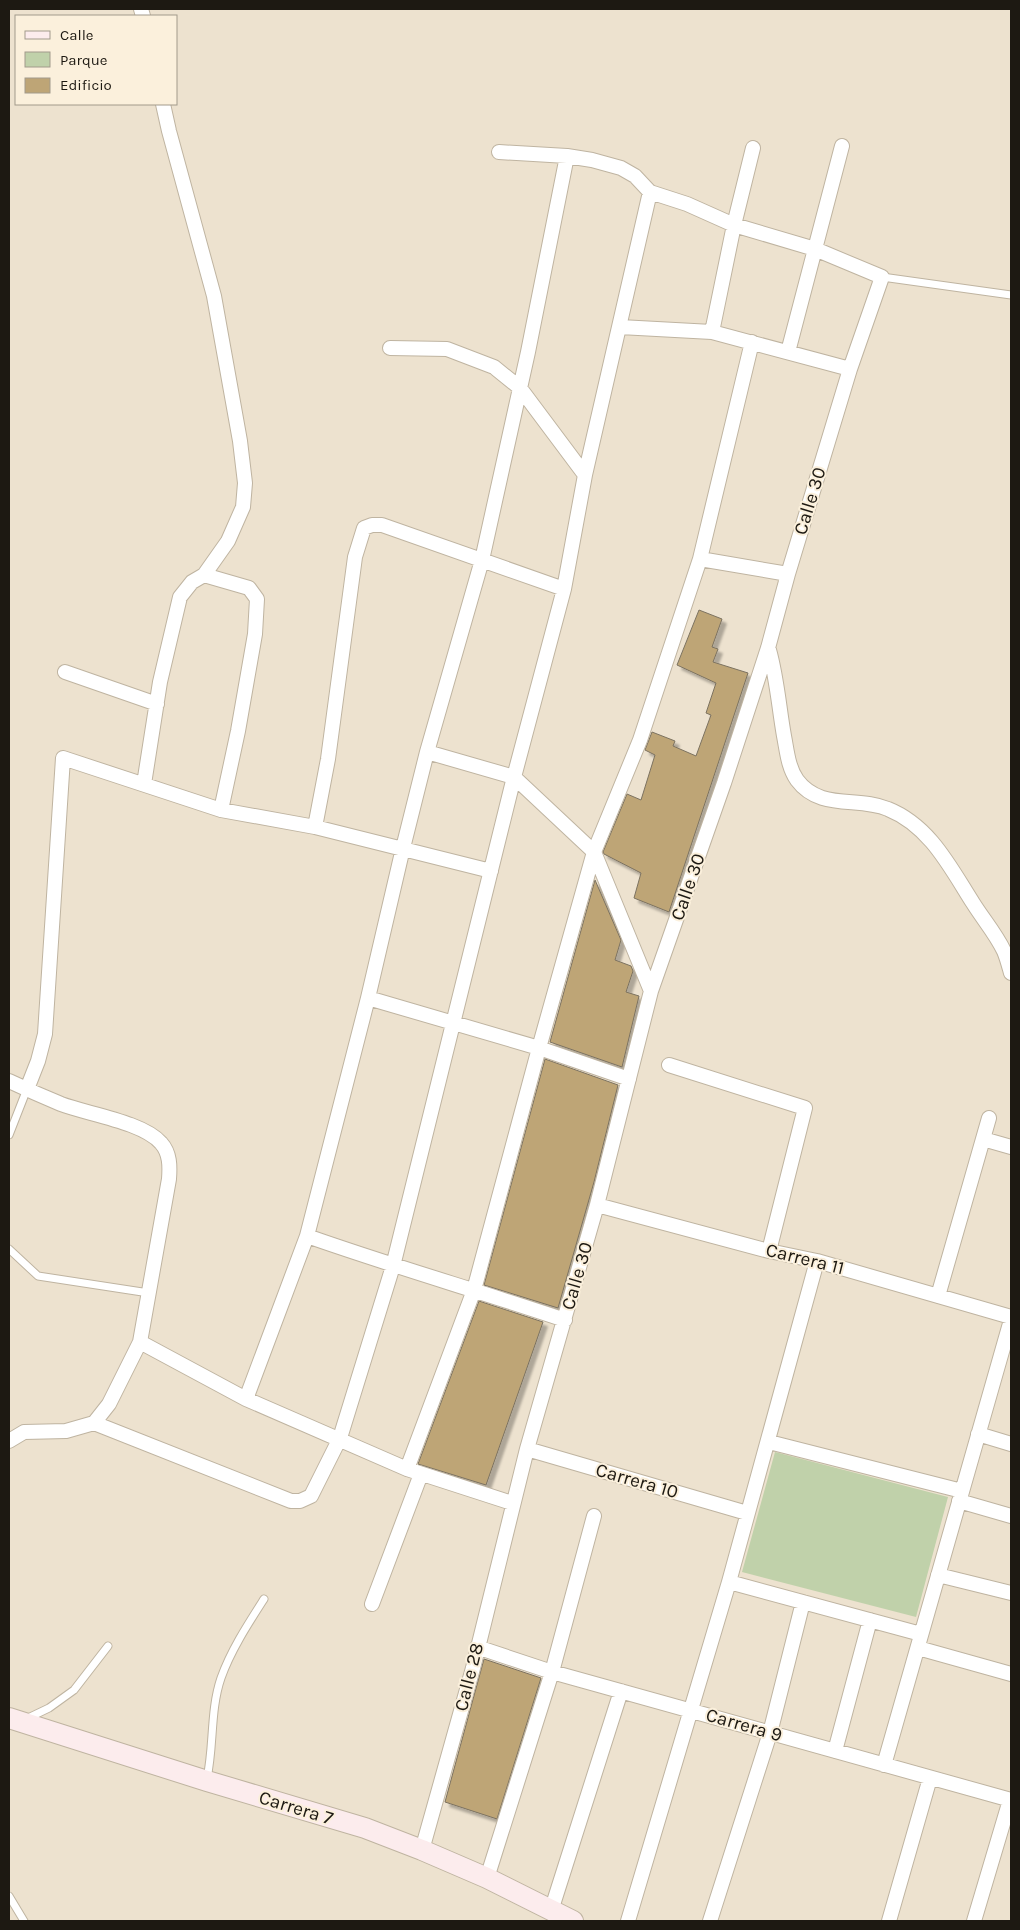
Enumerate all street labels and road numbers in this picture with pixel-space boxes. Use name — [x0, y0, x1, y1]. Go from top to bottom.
street label: Calle 30 — [789, 465, 831, 537]
street label: Calle 30 — [666, 851, 710, 923]
street label: Carrera 11 — [764, 1239, 846, 1279]
street label: Calle 30 — [557, 1240, 597, 1312]
street label: Carrera 10 — [593, 1459, 681, 1503]
street label: Calle 28 — [450, 1641, 488, 1713]
street label: Carrera 9 — [703, 1704, 785, 1746]
street label: Carrera 7 — [256, 1786, 336, 1830]

